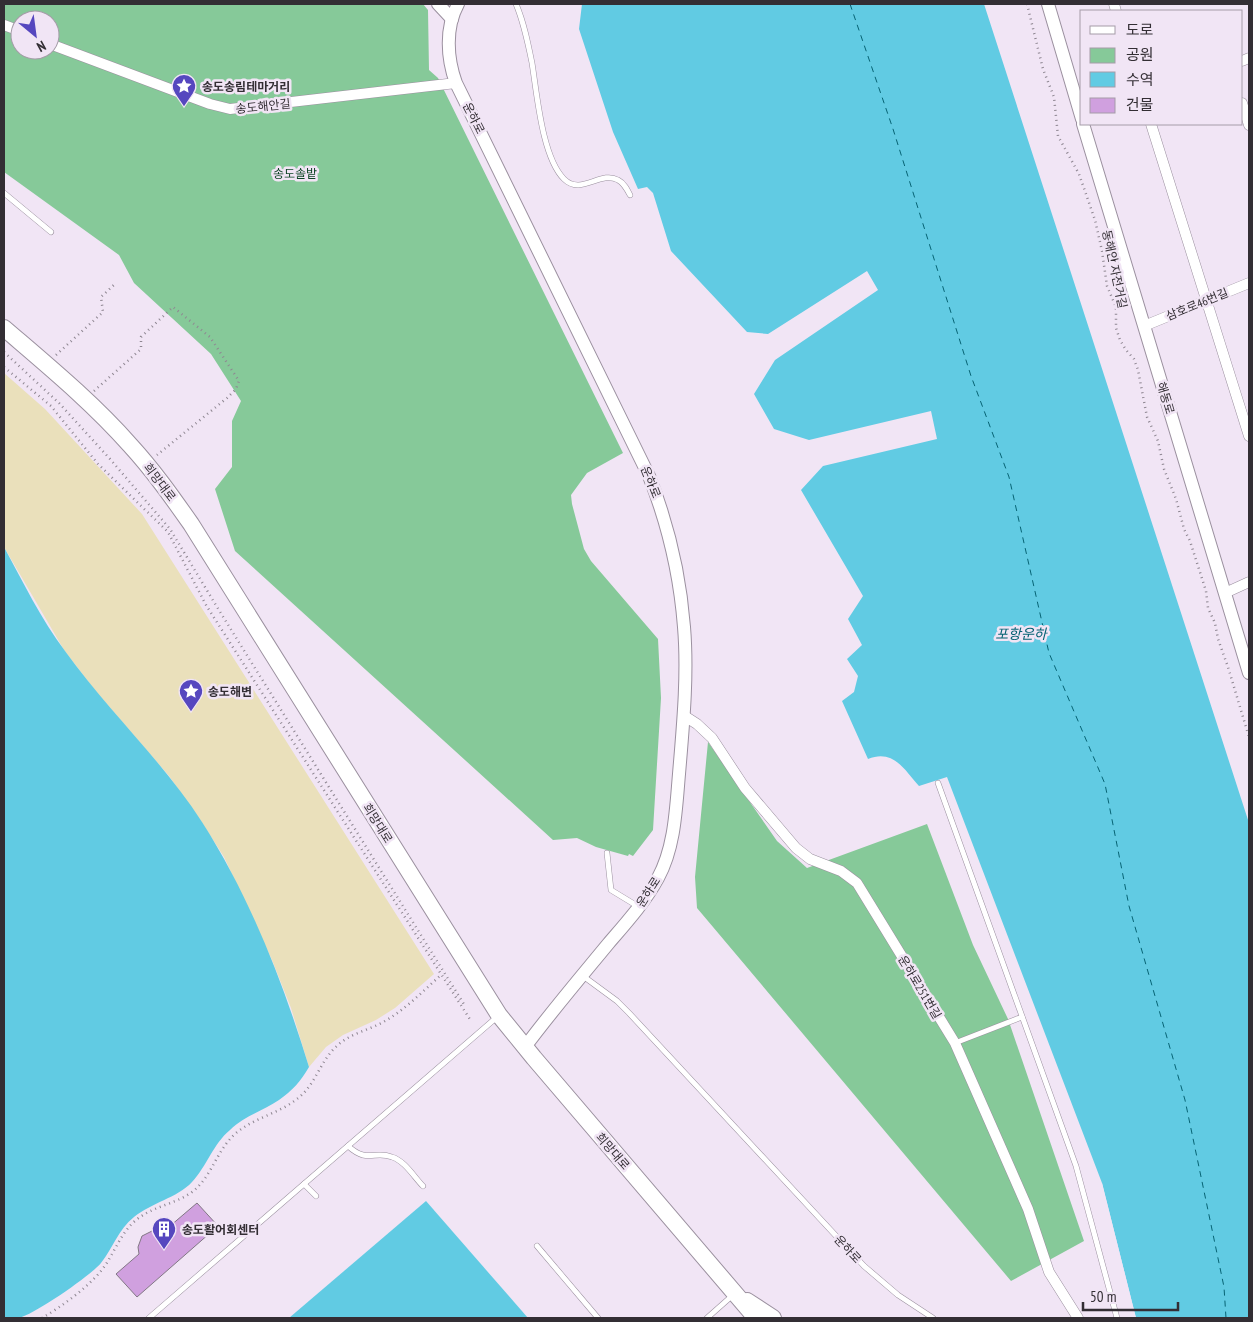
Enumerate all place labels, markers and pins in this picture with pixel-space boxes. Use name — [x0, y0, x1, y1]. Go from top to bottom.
place icon: 송도송림테마거리 — [171, 73, 197, 107]
place label: 송도송림테마거리 — [202, 79, 290, 94]
place icon: 송도해변 — [178, 678, 204, 712]
place label: 송도해변 — [208, 684, 252, 699]
building icon: 송도활어회센터 — [151, 1216, 177, 1250]
place label: 송도활어회센터 — [182, 1222, 259, 1237]

